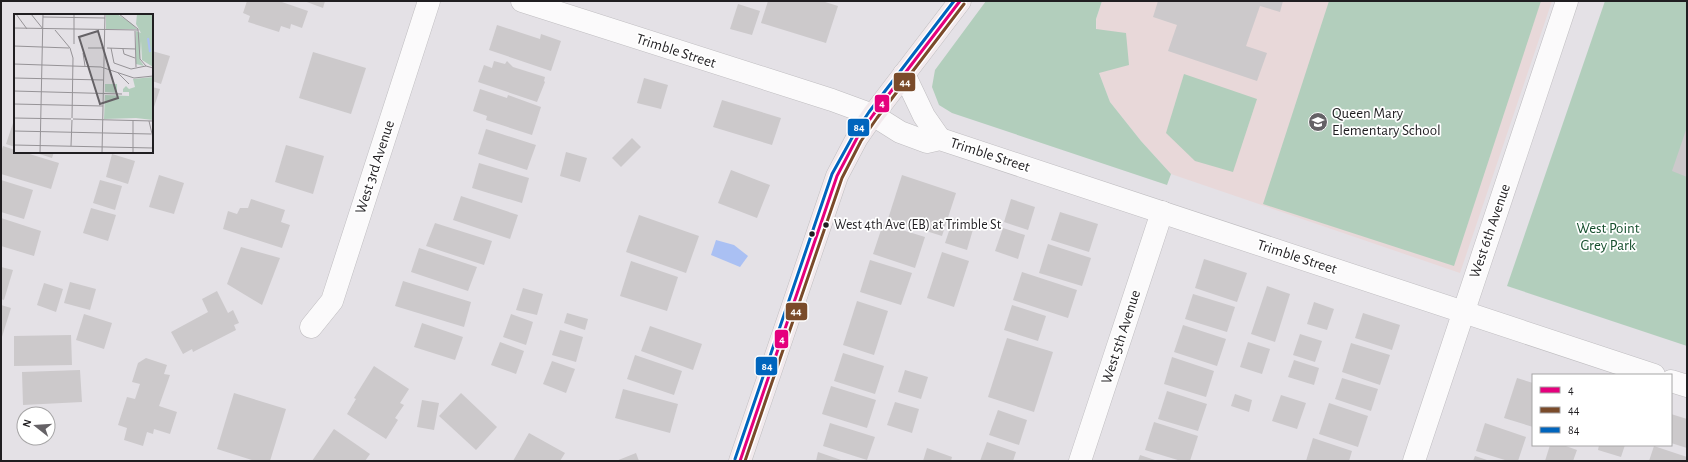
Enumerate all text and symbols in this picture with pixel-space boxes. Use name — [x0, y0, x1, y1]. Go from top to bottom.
inset map — [14, 14, 153, 153]
street label: Trimble Street — [634, 31, 718, 71]
line badge: 44 — [893, 72, 916, 92]
text: 44 — [899, 77, 911, 88]
line badge: 4 — [874, 94, 890, 113]
text: 4 — [879, 98, 885, 109]
place label: Queen Mary Elementary School — [1332, 106, 1441, 138]
school or university icon: Queen Mary Elementary School — [1307, 111, 1329, 133]
street label: West 3rd Avenue — [353, 118, 397, 216]
line badge: 84 — [847, 118, 870, 137]
text: 84 — [854, 122, 865, 133]
street label: Trimble Street — [948, 135, 1032, 175]
street label: West 6th Avenue — [1467, 182, 1513, 280]
place label: West 4th Ave (EB) at Trimble St — [834, 218, 1002, 232]
marker: West 4th Ave (EB) at Trimble St — [821, 220, 831, 230]
park label: West Point Grey Park — [1576, 221, 1640, 253]
unlabelled marker — [807, 229, 817, 239]
street label: Trimble Street — [1255, 237, 1339, 277]
street label: West 5th Avenue — [1099, 288, 1143, 386]
line badge: 44 — [785, 302, 808, 321]
text: 44 — [790, 306, 802, 317]
line badge: 4 — [774, 329, 789, 349]
text: 4 — [779, 334, 785, 345]
line badge: 84 — [755, 356, 778, 376]
text: 84 — [762, 361, 773, 372]
legend — [1532, 374, 1672, 446]
text: 4 — [1568, 384, 1574, 396]
text: 44 — [1568, 404, 1580, 416]
north arrow — [16, 406, 56, 446]
text: N — [21, 418, 33, 428]
text: 84 — [1568, 424, 1580, 436]

